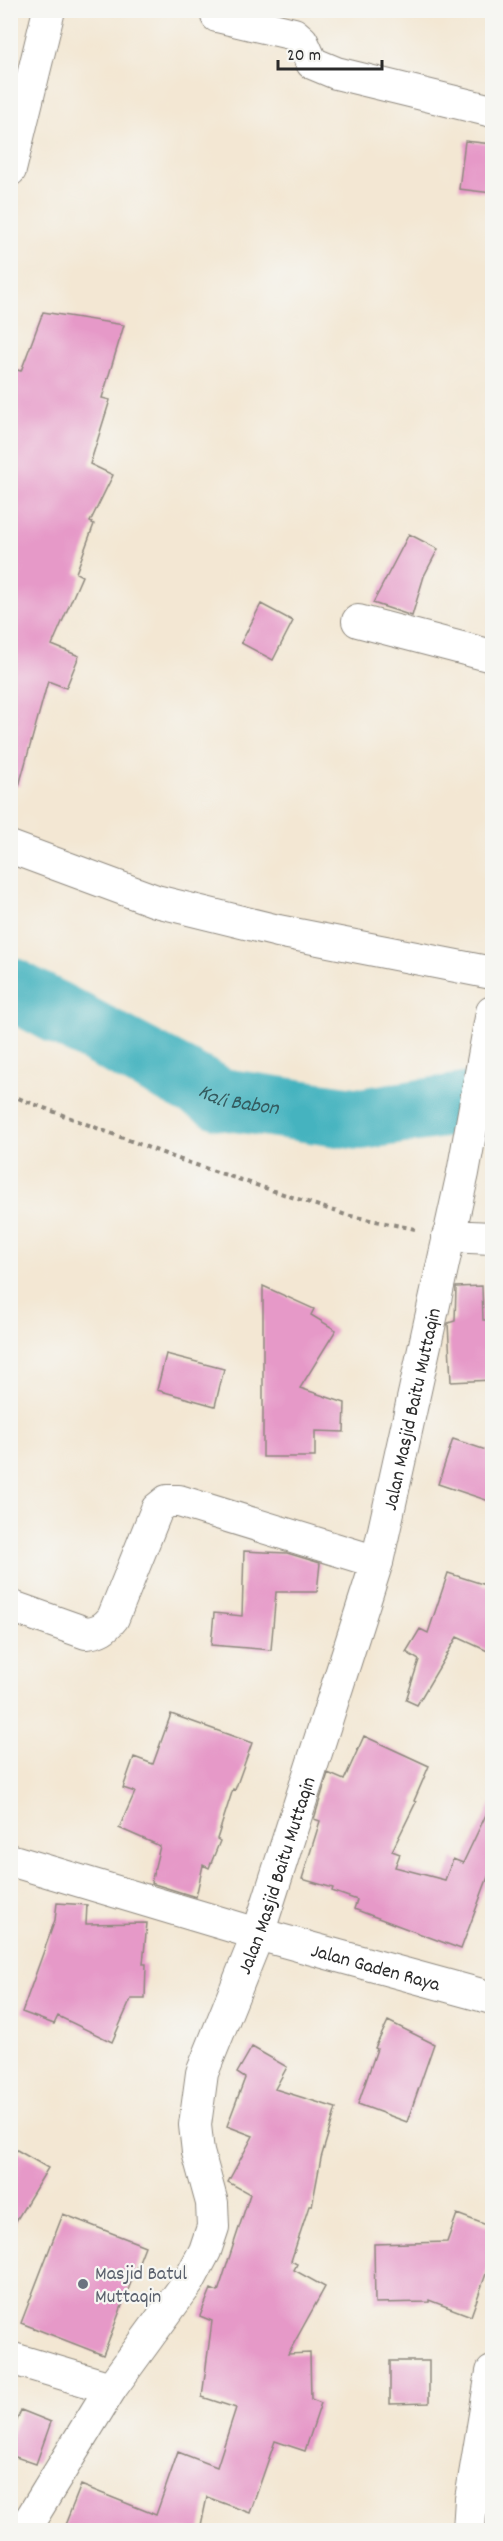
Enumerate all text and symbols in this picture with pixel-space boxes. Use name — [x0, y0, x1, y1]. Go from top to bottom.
scale bar — [278, 33, 382, 71]
text: 20 m — [287, 44, 321, 69]
water label: Kali Babon — [192, 1078, 282, 1125]
street label: Jalan Masjid Baitu Muttaqin — [378, 1306, 450, 1513]
street label: Jalan Masjid Baitu Muttaqin — [232, 1774, 324, 1979]
street label: Jalan Gaden Raya — [307, 1938, 443, 2000]
place label: Masjid Batul Muttaqin — [95, 2261, 187, 2312]
marker: Masjid Batul Muttaqin — [76, 2277, 90, 2291]

